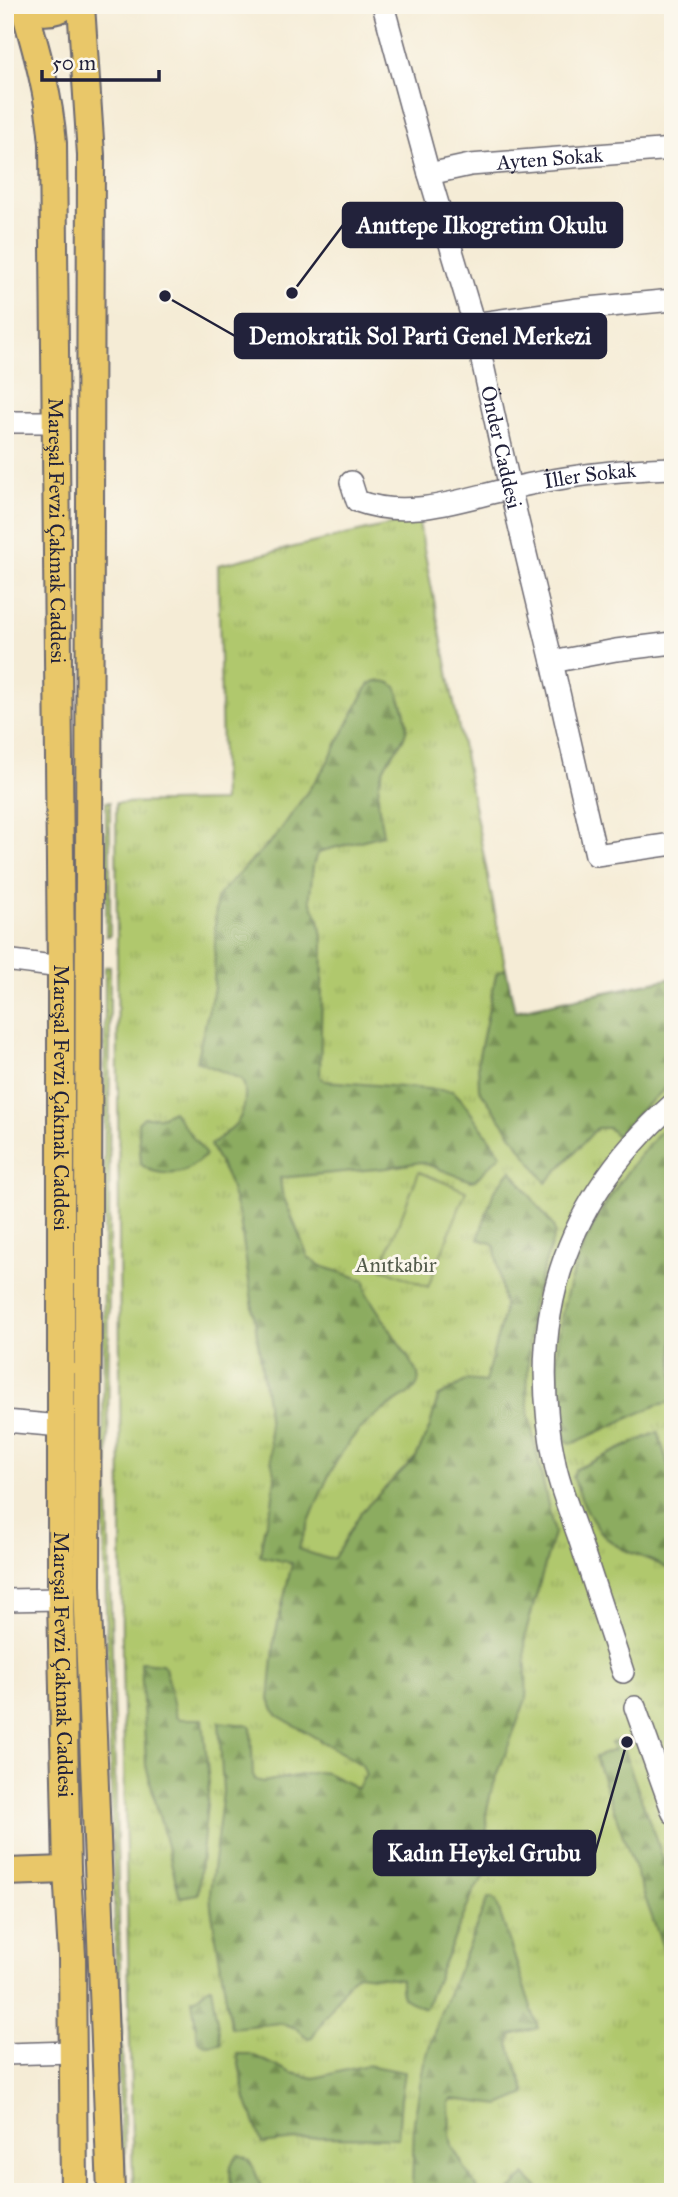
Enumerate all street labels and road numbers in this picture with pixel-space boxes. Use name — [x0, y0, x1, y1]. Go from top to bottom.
street label: Ayten Sokak — [495, 142, 604, 176]
street label: Önder Caddesi — [475, 383, 528, 512]
street label: Mareşal Fevzi Çakmak Caddesi — [42, 397, 71, 664]
street label: İller Sokak — [542, 457, 637, 494]
street label: Mareşal Fevzi Çakmak Caddesi — [48, 965, 74, 1231]
street label: Mareşal Fevzi Çakmak Caddesi — [48, 1532, 78, 1798]

